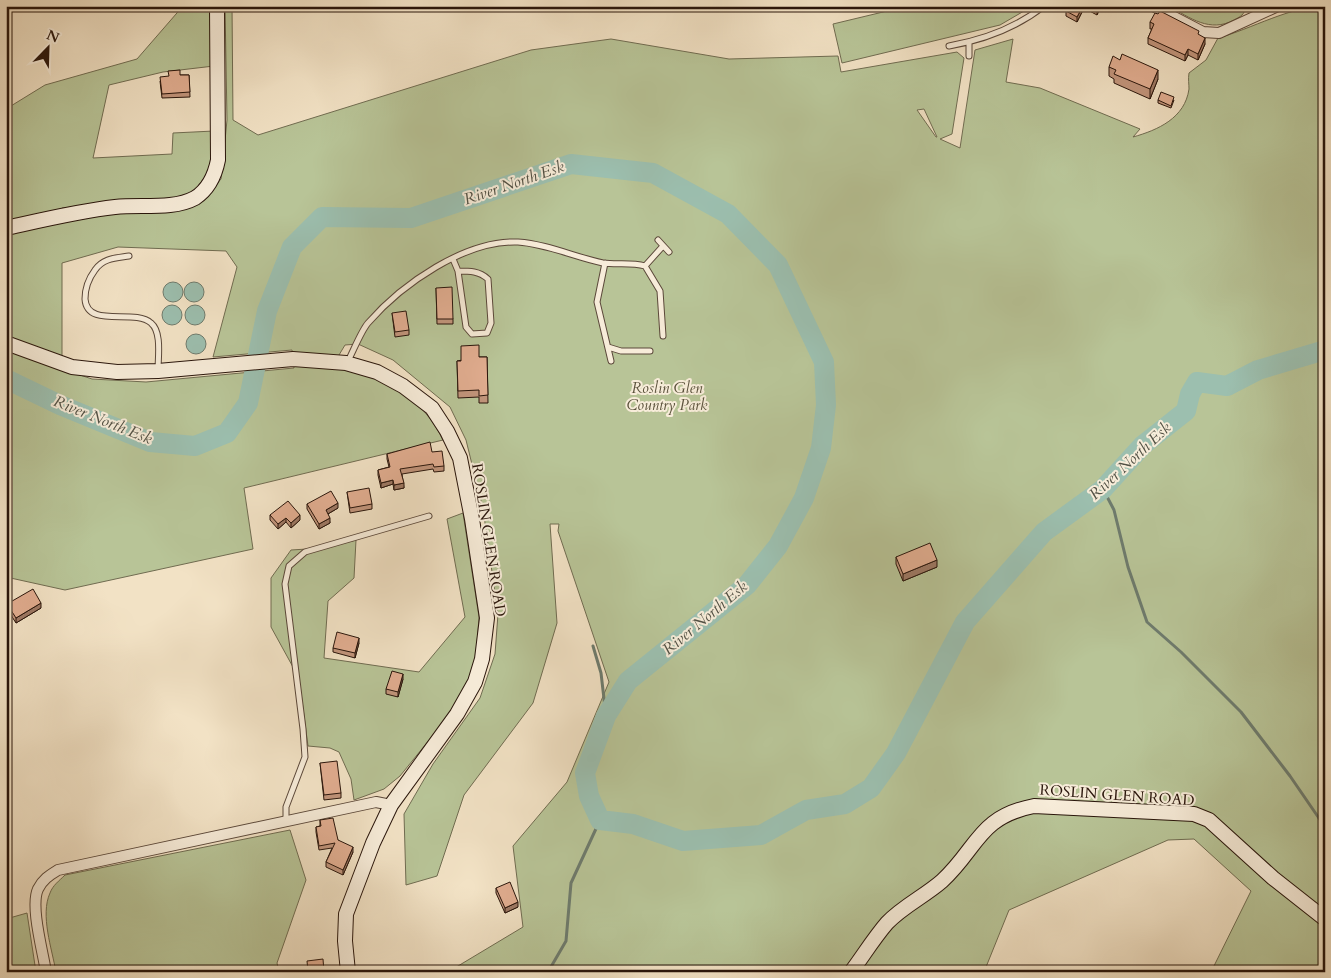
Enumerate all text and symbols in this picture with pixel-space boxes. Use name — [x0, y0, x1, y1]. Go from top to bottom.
north arrow — [22, 22, 72, 72]
text: N — [44, 25, 62, 48]
water label: River North Esk — [461, 156, 567, 210]
park label: Roslin Glen Country Park — [626, 378, 708, 415]
water label: River North Esk — [50, 390, 156, 450]
water label: River North Esk — [1084, 417, 1176, 505]
street label: ROSLIN GLEN ROAD — [467, 462, 511, 618]
water label: River North Esk — [658, 576, 752, 660]
street label: ROSLIN GLEN ROAD — [1039, 780, 1195, 810]

